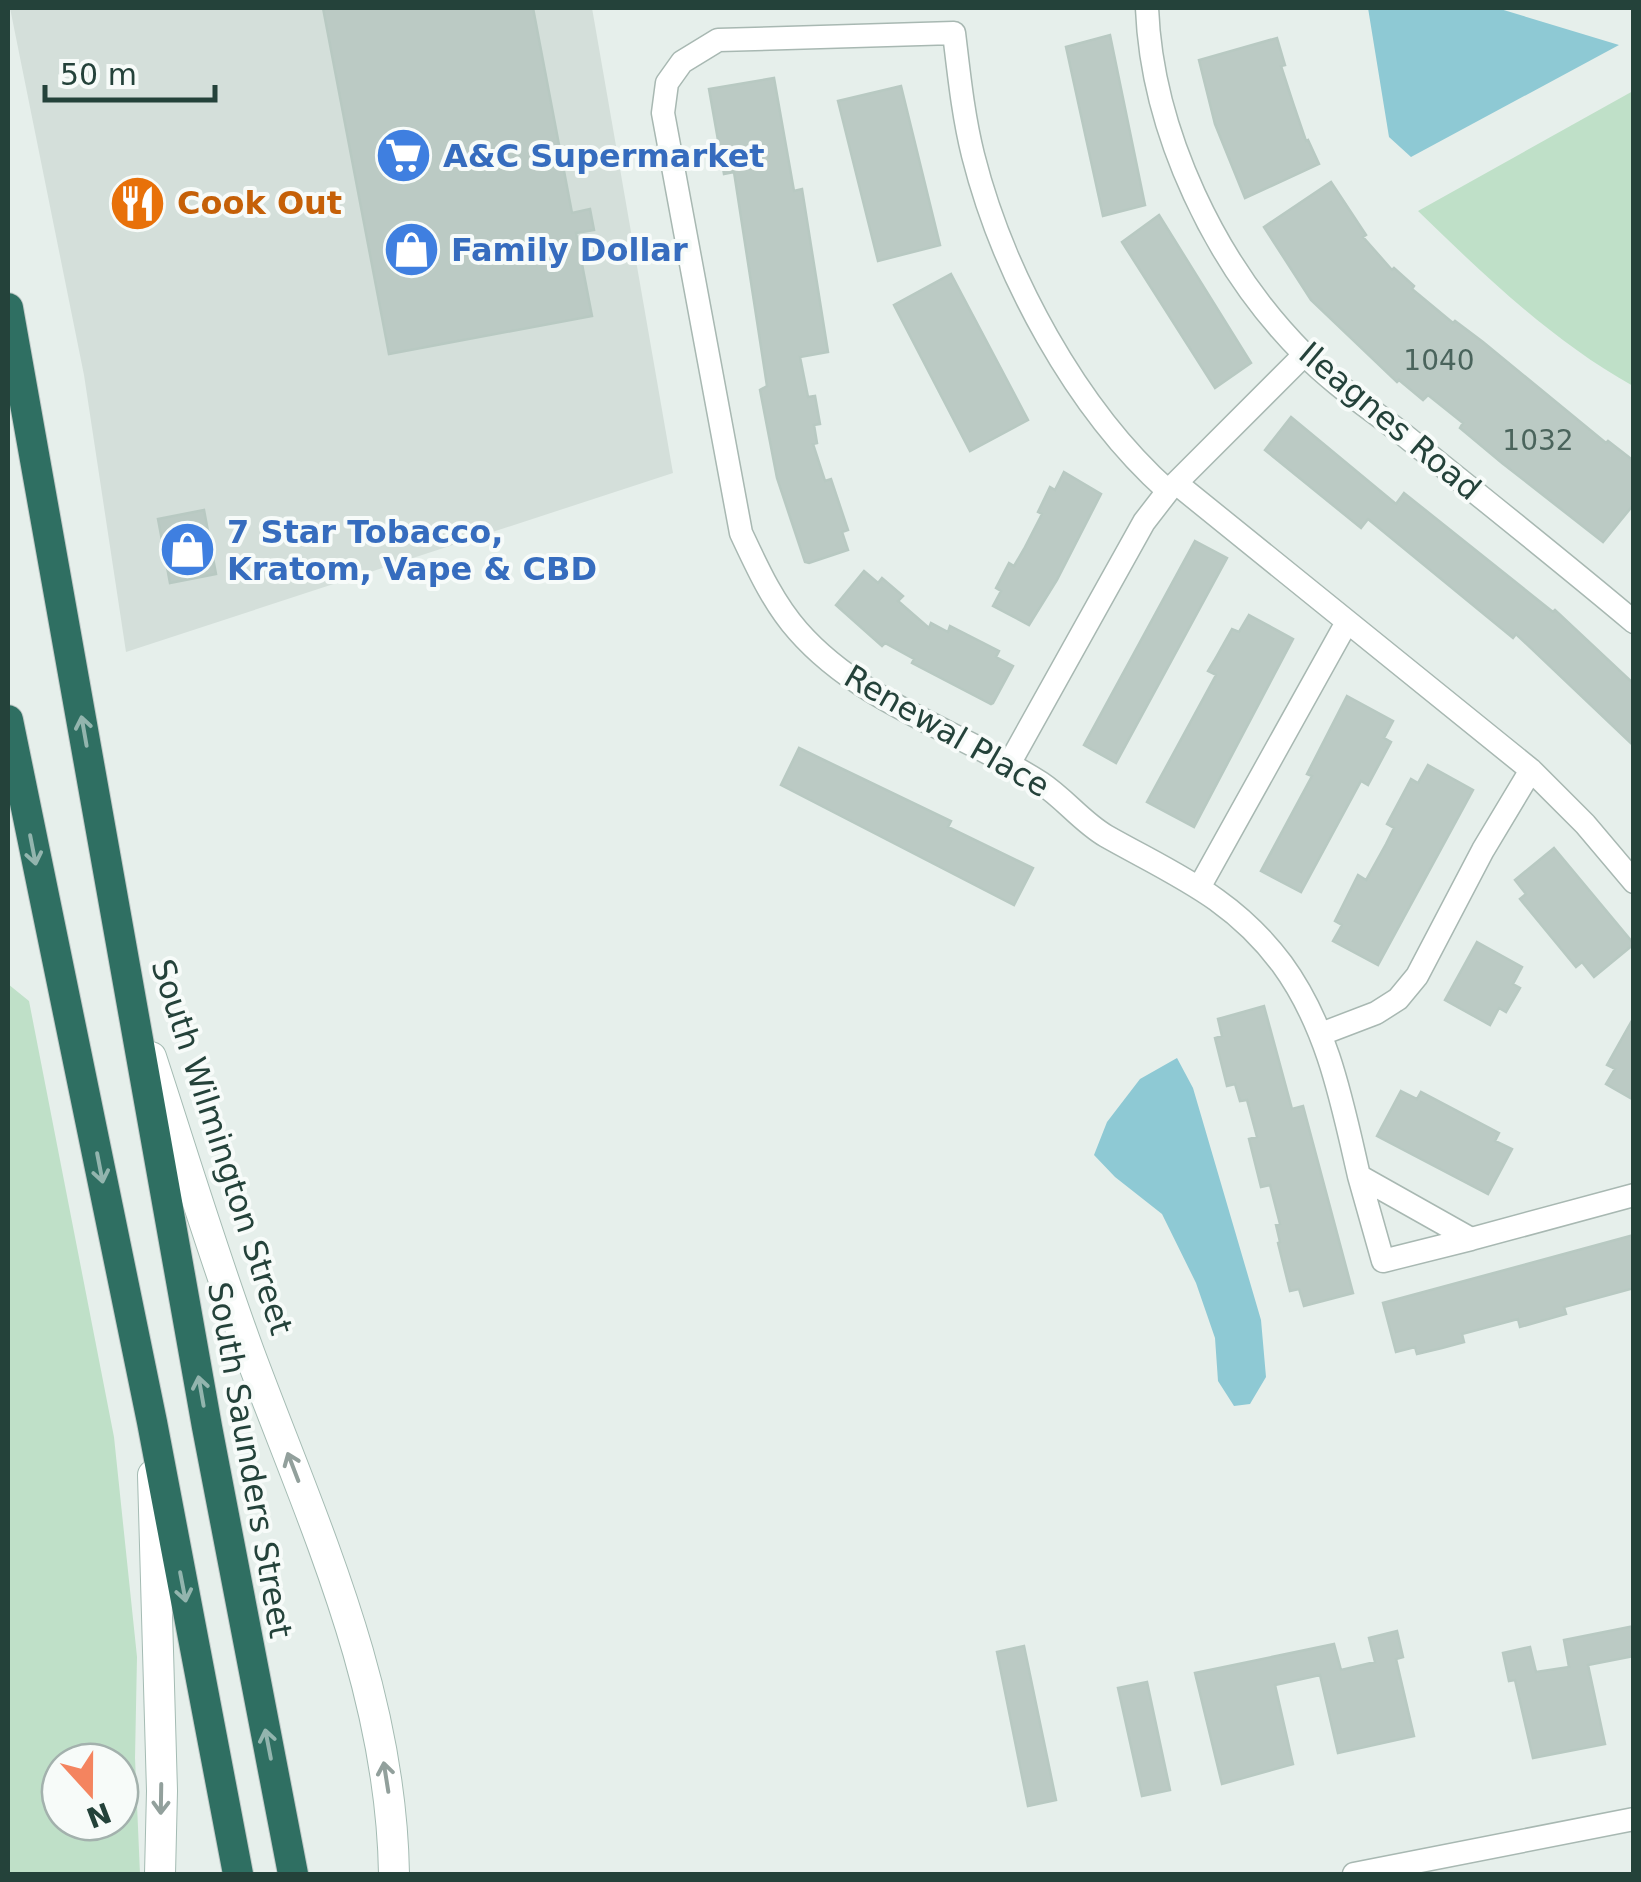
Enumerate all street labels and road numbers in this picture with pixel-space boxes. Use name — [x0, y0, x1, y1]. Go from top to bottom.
street label: Ileagnes Road — [1292, 334, 1488, 508]
street label: Renewal Place — [838, 657, 1056, 805]
street label: South Wilmington Street — [143, 955, 301, 1339]
street label: South Saunders Street — [200, 1279, 300, 1641]

